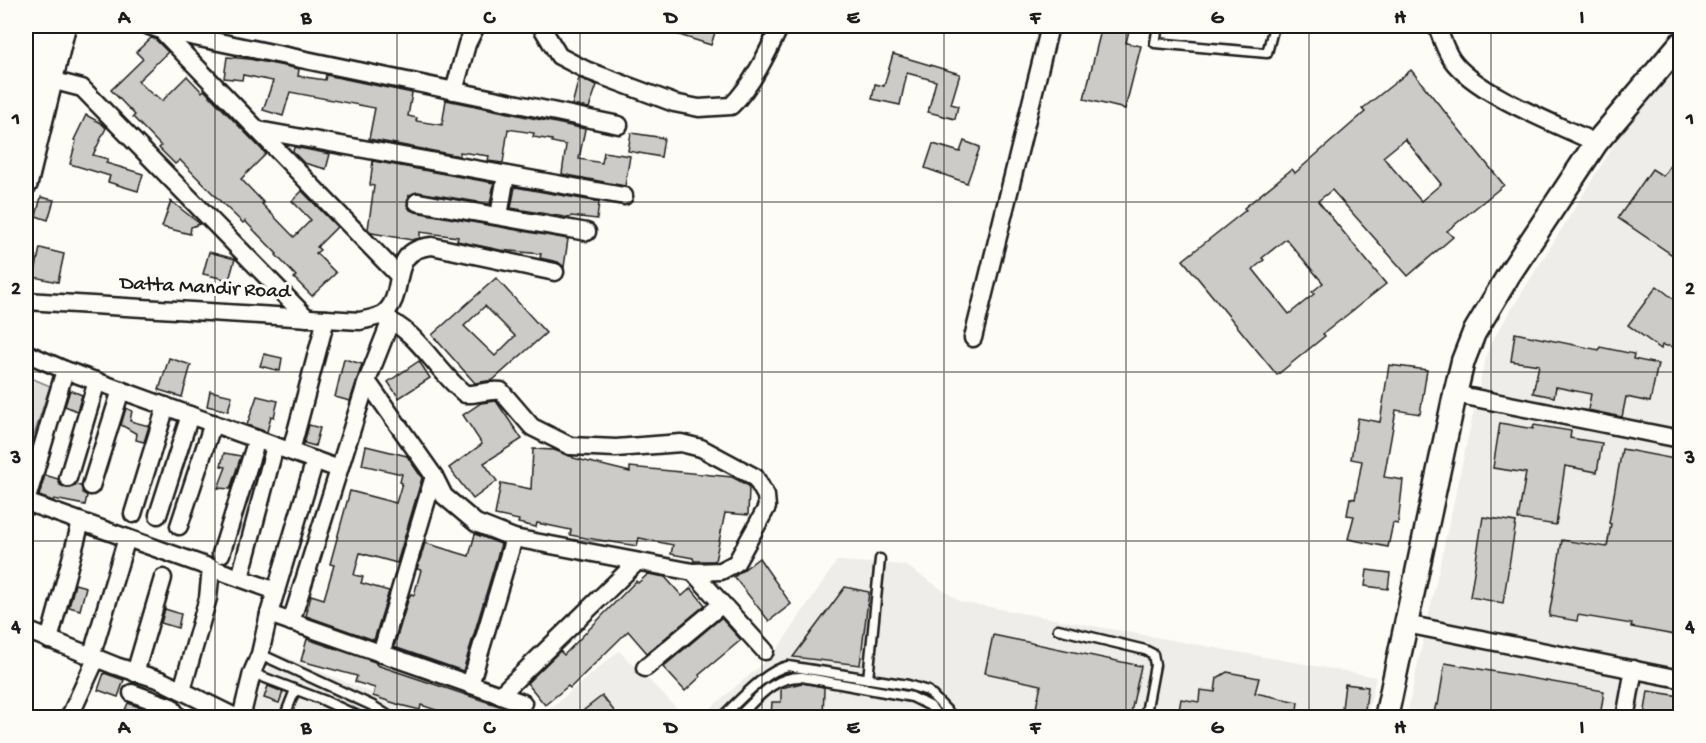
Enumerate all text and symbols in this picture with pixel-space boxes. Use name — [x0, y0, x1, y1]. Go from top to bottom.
text: A — [117, 8, 132, 31]
text: B — [300, 8, 312, 31]
text: C — [483, 8, 497, 31]
text: D — [662, 8, 678, 31]
text: E — [847, 8, 861, 31]
text: F — [1029, 8, 1042, 31]
text: G — [1211, 8, 1225, 31]
text: H — [1394, 8, 1406, 31]
text: I — [1580, 8, 1585, 31]
text: 1 — [11, 109, 20, 132]
text: 1 — [1685, 109, 1694, 132]
street label: Datta Mandir Road — [117, 272, 292, 306]
text: 2 — [11, 279, 21, 302]
text: 2 — [1685, 279, 1695, 302]
text: 3 — [10, 448, 21, 471]
text: 3 — [1684, 448, 1695, 471]
text: 4 — [10, 617, 21, 640]
text: 4 — [1684, 617, 1695, 640]
text: A — [117, 718, 132, 741]
text: B — [300, 718, 312, 741]
text: C — [483, 718, 497, 741]
text: D — [662, 718, 678, 741]
text: E — [847, 718, 861, 741]
text: F — [1029, 718, 1042, 741]
text: G — [1211, 718, 1225, 741]
text: H — [1394, 718, 1406, 741]
text: I — [1580, 718, 1585, 741]

